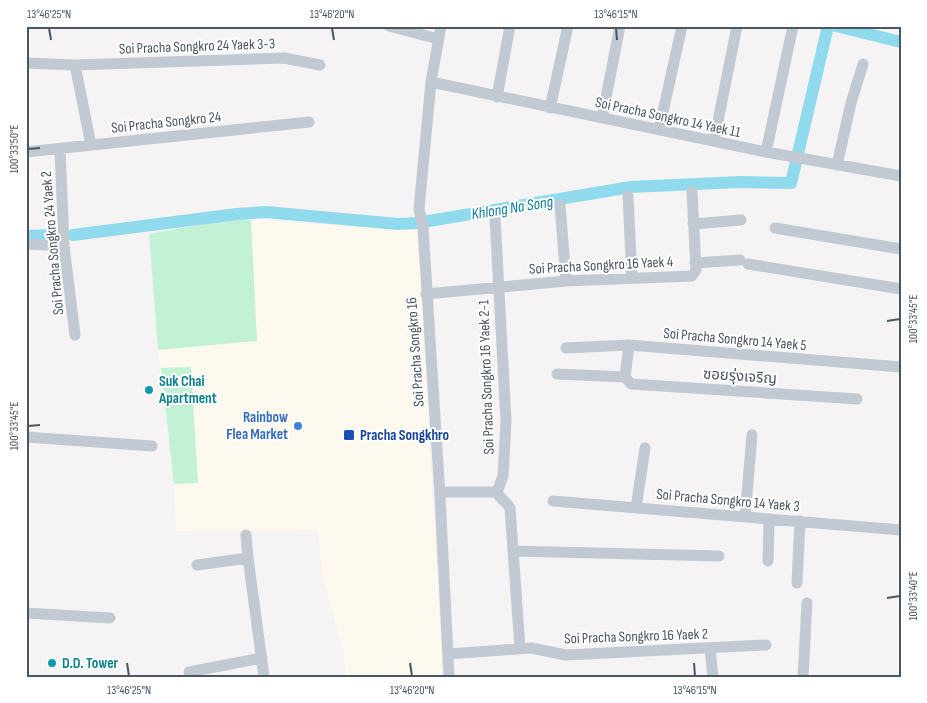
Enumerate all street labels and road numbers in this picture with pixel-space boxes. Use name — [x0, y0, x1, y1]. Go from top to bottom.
street label: Soi Pracha Songkro 24 Yaek 3-3 — [119, 34, 276, 59]
street label: Soi Pracha Songkro 14 Yaek 11 — [594, 93, 743, 142]
street label: Soi Pracha Songkro 24 — [110, 107, 222, 138]
street label: Soi Pracha Songkro 24 Yaek 2 — [37, 170, 68, 316]
street label: Soi Pracha Songkro 16 Yaek 4 — [529, 252, 673, 279]
street label: Soi Pracha Songkro 16 — [402, 297, 429, 407]
street label: Soi Pracha Songkro 16 Yaek 2-1 — [474, 299, 499, 455]
street label: Soi Pracha Songkro 14 Yaek 5 — [663, 324, 807, 355]
street label: ซอยรุ่งเจริญ — [702, 364, 778, 389]
street label: Soi Pracha Songkro 14 Yaek 3 — [656, 485, 800, 516]
street label: Soi Pracha Songkro 16 Yaek 2 — [564, 624, 708, 649]

